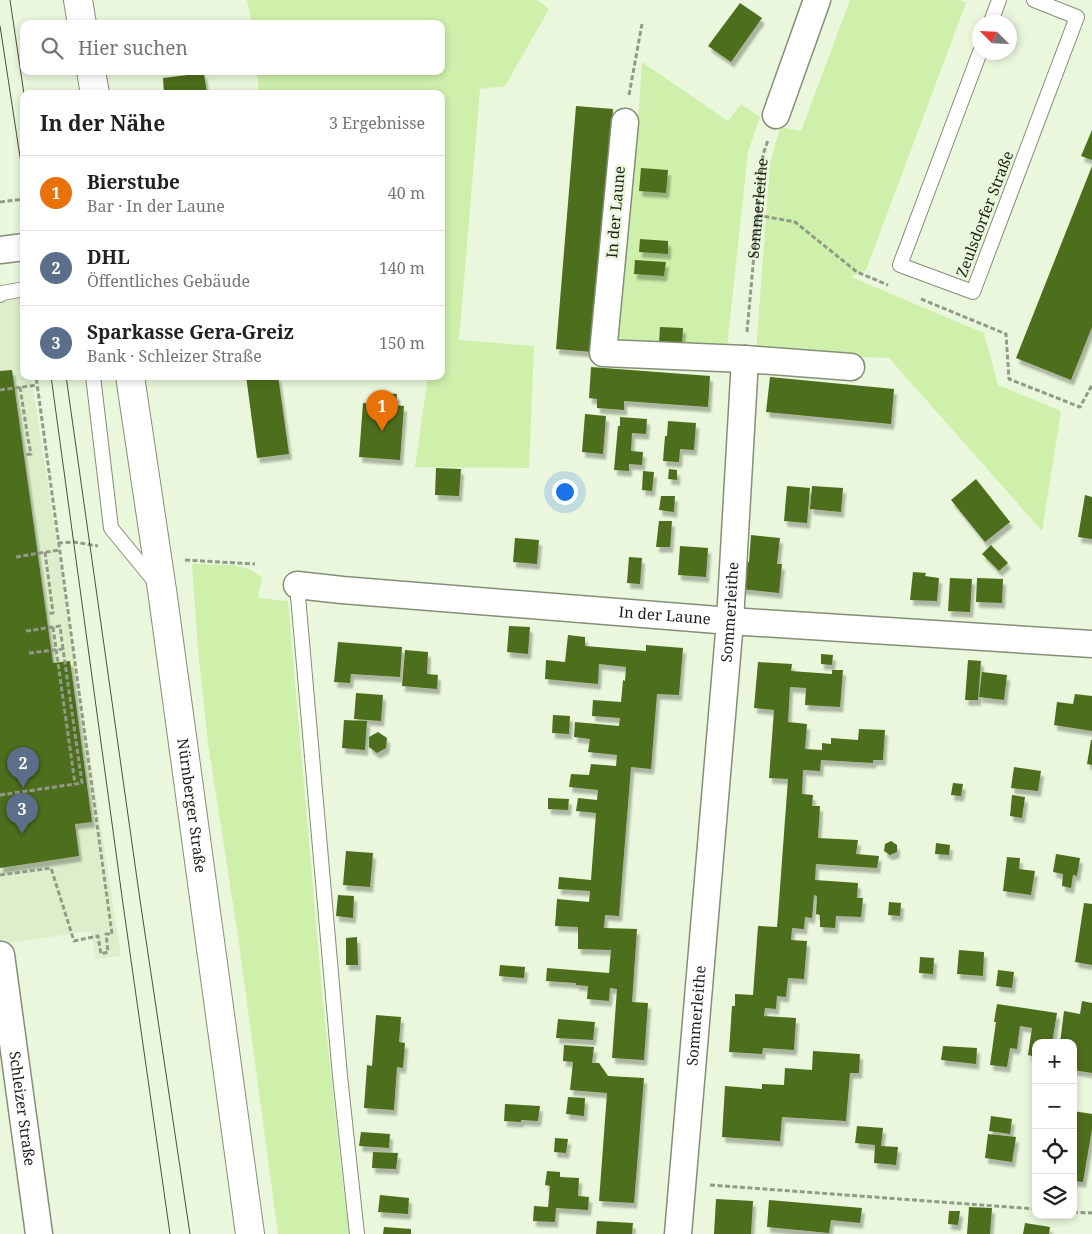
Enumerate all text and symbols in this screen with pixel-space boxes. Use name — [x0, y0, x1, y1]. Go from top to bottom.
north arrow — [972, 15, 1017, 60]
search box — [20, 20, 445, 75]
icon: search — [38, 34, 66, 62]
text: Hier suchen — [78, 35, 188, 61]
text: In der Nähe — [40, 109, 165, 137]
text: 3 Ergebnisse — [329, 112, 425, 134]
street label: Zeulsdorfer Straße — [951, 148, 1017, 280]
street label: Sommerleithe — [743, 157, 772, 259]
street label: In der Laune — [601, 165, 629, 259]
text: Bierstube — [87, 169, 180, 195]
text: 1 — [51, 182, 61, 204]
text: 40 m — [388, 182, 425, 204]
text: Bar · In der Laune — [87, 195, 225, 217]
text: DHL — [87, 244, 130, 270]
text: 2 — [51, 257, 61, 279]
text: 140 m — [379, 257, 425, 279]
text: Öffentliches Gebäude — [87, 270, 250, 292]
text: Sparkasse Gera-Greiz — [87, 319, 294, 345]
text: 3 — [51, 332, 61, 354]
text: 150 m — [379, 332, 425, 354]
text: Bank · Schleizer Straße — [87, 345, 262, 367]
pin: 1 — [366, 390, 398, 431]
your location — [552, 479, 578, 505]
street label: Sommerleithe — [716, 561, 742, 663]
street label: In der Laune — [618, 601, 712, 628]
street label: Nürnberger Straße — [173, 737, 212, 874]
pin: 2 — [7, 747, 39, 788]
pin: 3 — [6, 793, 38, 834]
street label: Sommerleithe — [681, 965, 710, 1067]
map controls — [1032, 1039, 1077, 1219]
button: + — [1032, 1039, 1077, 1084]
street label: Schleizer Straße — [5, 1050, 41, 1167]
button: − — [1032, 1084, 1077, 1129]
button: locate — [1032, 1129, 1077, 1174]
button: layers — [1032, 1174, 1077, 1219]

